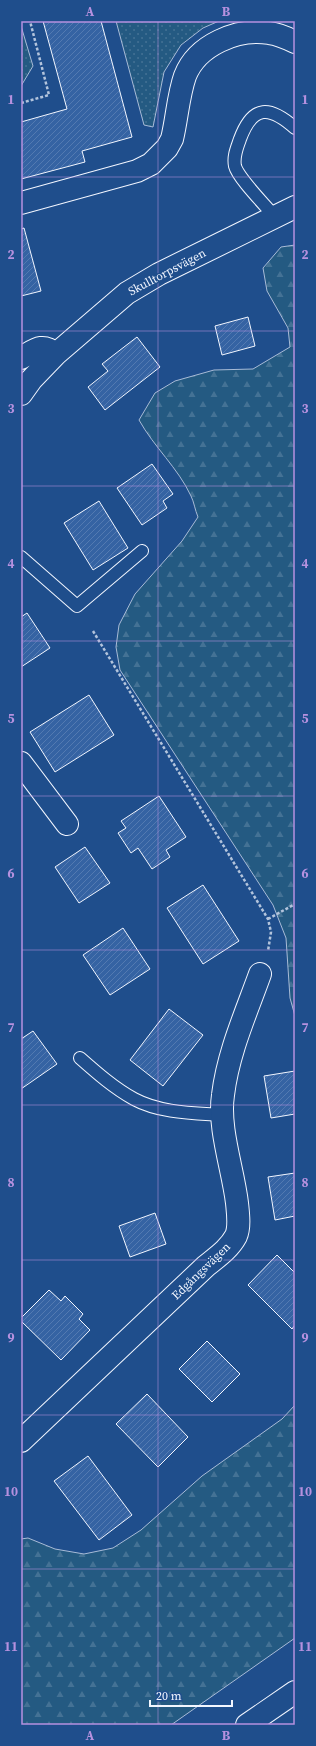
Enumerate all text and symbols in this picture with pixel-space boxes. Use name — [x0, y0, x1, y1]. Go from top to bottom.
text: A — [86, 3, 95, 20]
text: B — [222, 3, 231, 20]
text: 1 — [7, 91, 15, 108]
text: 1 — [301, 91, 309, 108]
street label: Skulltorpsvägen — [125, 245, 209, 299]
text: 2 — [7, 246, 15, 263]
text: 2 — [301, 246, 309, 263]
text: 3 — [7, 400, 15, 417]
text: 3 — [301, 400, 309, 417]
text: 4 — [7, 555, 15, 572]
text: 4 — [301, 555, 309, 572]
text: 5 — [7, 710, 15, 727]
text: 5 — [301, 710, 309, 727]
text: 6 — [7, 865, 15, 882]
text: 6 — [301, 865, 309, 882]
text: 7 — [7, 1019, 15, 1036]
text: 7 — [301, 1019, 309, 1036]
text: 8 — [7, 1174, 15, 1191]
text: 8 — [301, 1174, 309, 1191]
street label: Edgångsvägen — [168, 1239, 234, 1303]
text: 9 — [7, 1329, 15, 1346]
text: 9 — [301, 1329, 309, 1346]
text: 10 — [4, 1483, 18, 1500]
text: 10 — [298, 1483, 312, 1500]
text: 11 — [4, 1638, 18, 1655]
text: 11 — [298, 1638, 312, 1655]
scale bar — [150, 1682, 232, 1708]
text: 20 m — [156, 1688, 182, 1704]
text: A — [86, 1727, 95, 1744]
text: B — [222, 1727, 231, 1744]

